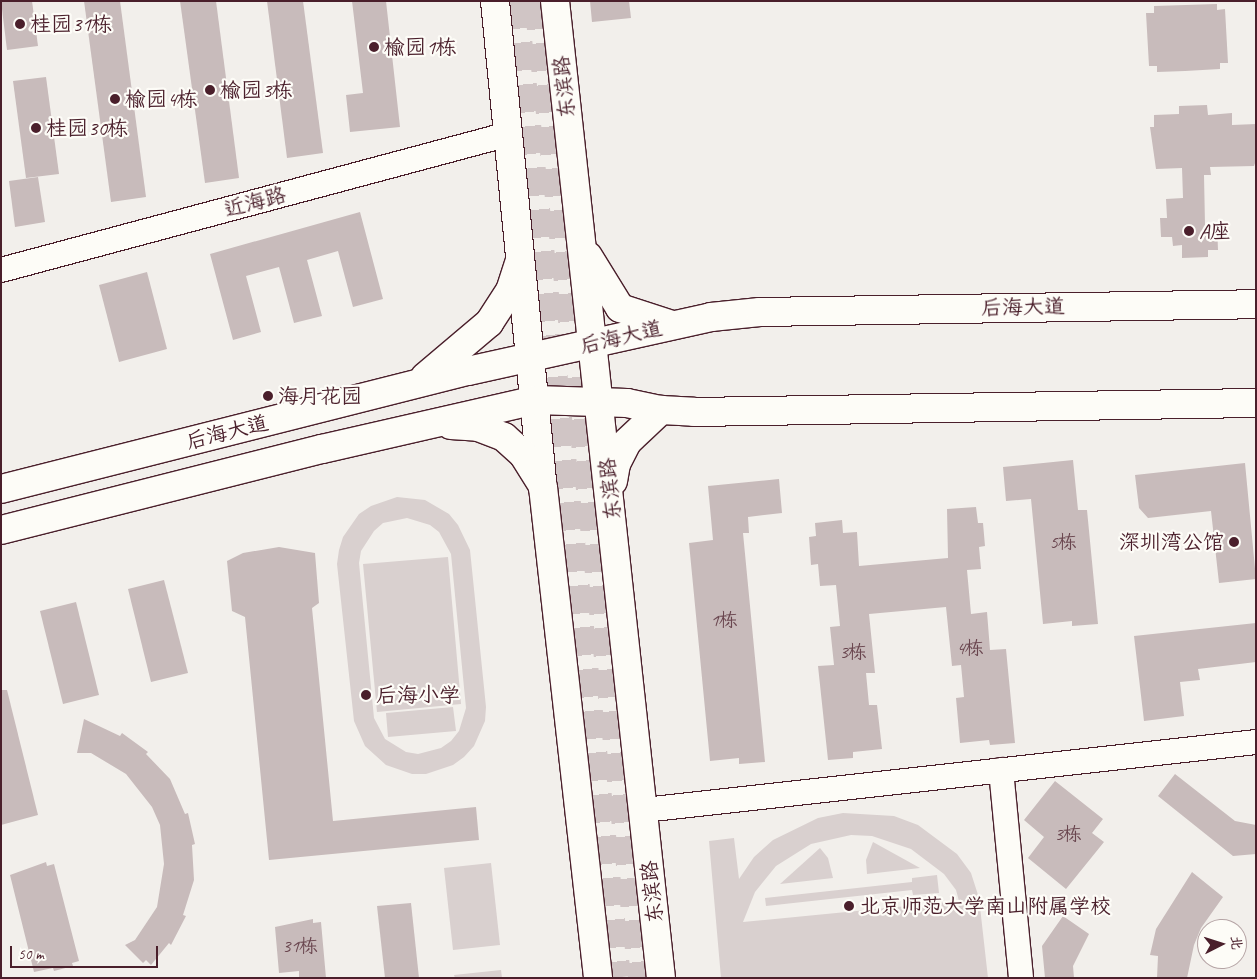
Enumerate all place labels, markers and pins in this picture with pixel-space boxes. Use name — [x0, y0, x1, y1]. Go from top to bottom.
place label: 桂园31栋 — [30, 11, 112, 37]
marker: 桂园31栋 — [14, 18, 26, 30]
place label: 榆园1栋 — [384, 34, 456, 60]
marker: 榆园1栋 — [368, 41, 380, 53]
place label: 榆园3栋 — [220, 77, 292, 103]
marker: 榆园3栋 — [204, 84, 216, 96]
place label: 榆园4栋 — [125, 86, 197, 112]
marker: 榆园4栋 — [109, 93, 121, 105]
place label: 桂园30栋 — [46, 115, 128, 141]
marker: 桂园30栋 — [30, 122, 42, 134]
place label: A座 — [1199, 218, 1231, 244]
marker: A座 — [1183, 225, 1195, 237]
place label: 海月花园 — [278, 383, 362, 409]
marker: 海月花园 — [262, 390, 274, 402]
place label: 深圳湾公馆 — [1119, 529, 1224, 555]
marker: 深圳湾公馆 — [1228, 536, 1240, 548]
place label: 后海小学 — [376, 682, 460, 708]
marker: 后海小学 — [360, 689, 372, 701]
place label: 北京师范大学南山附属学校 — [859, 893, 1111, 919]
marker: 北京师范大学南山附属学校 — [843, 900, 855, 912]

